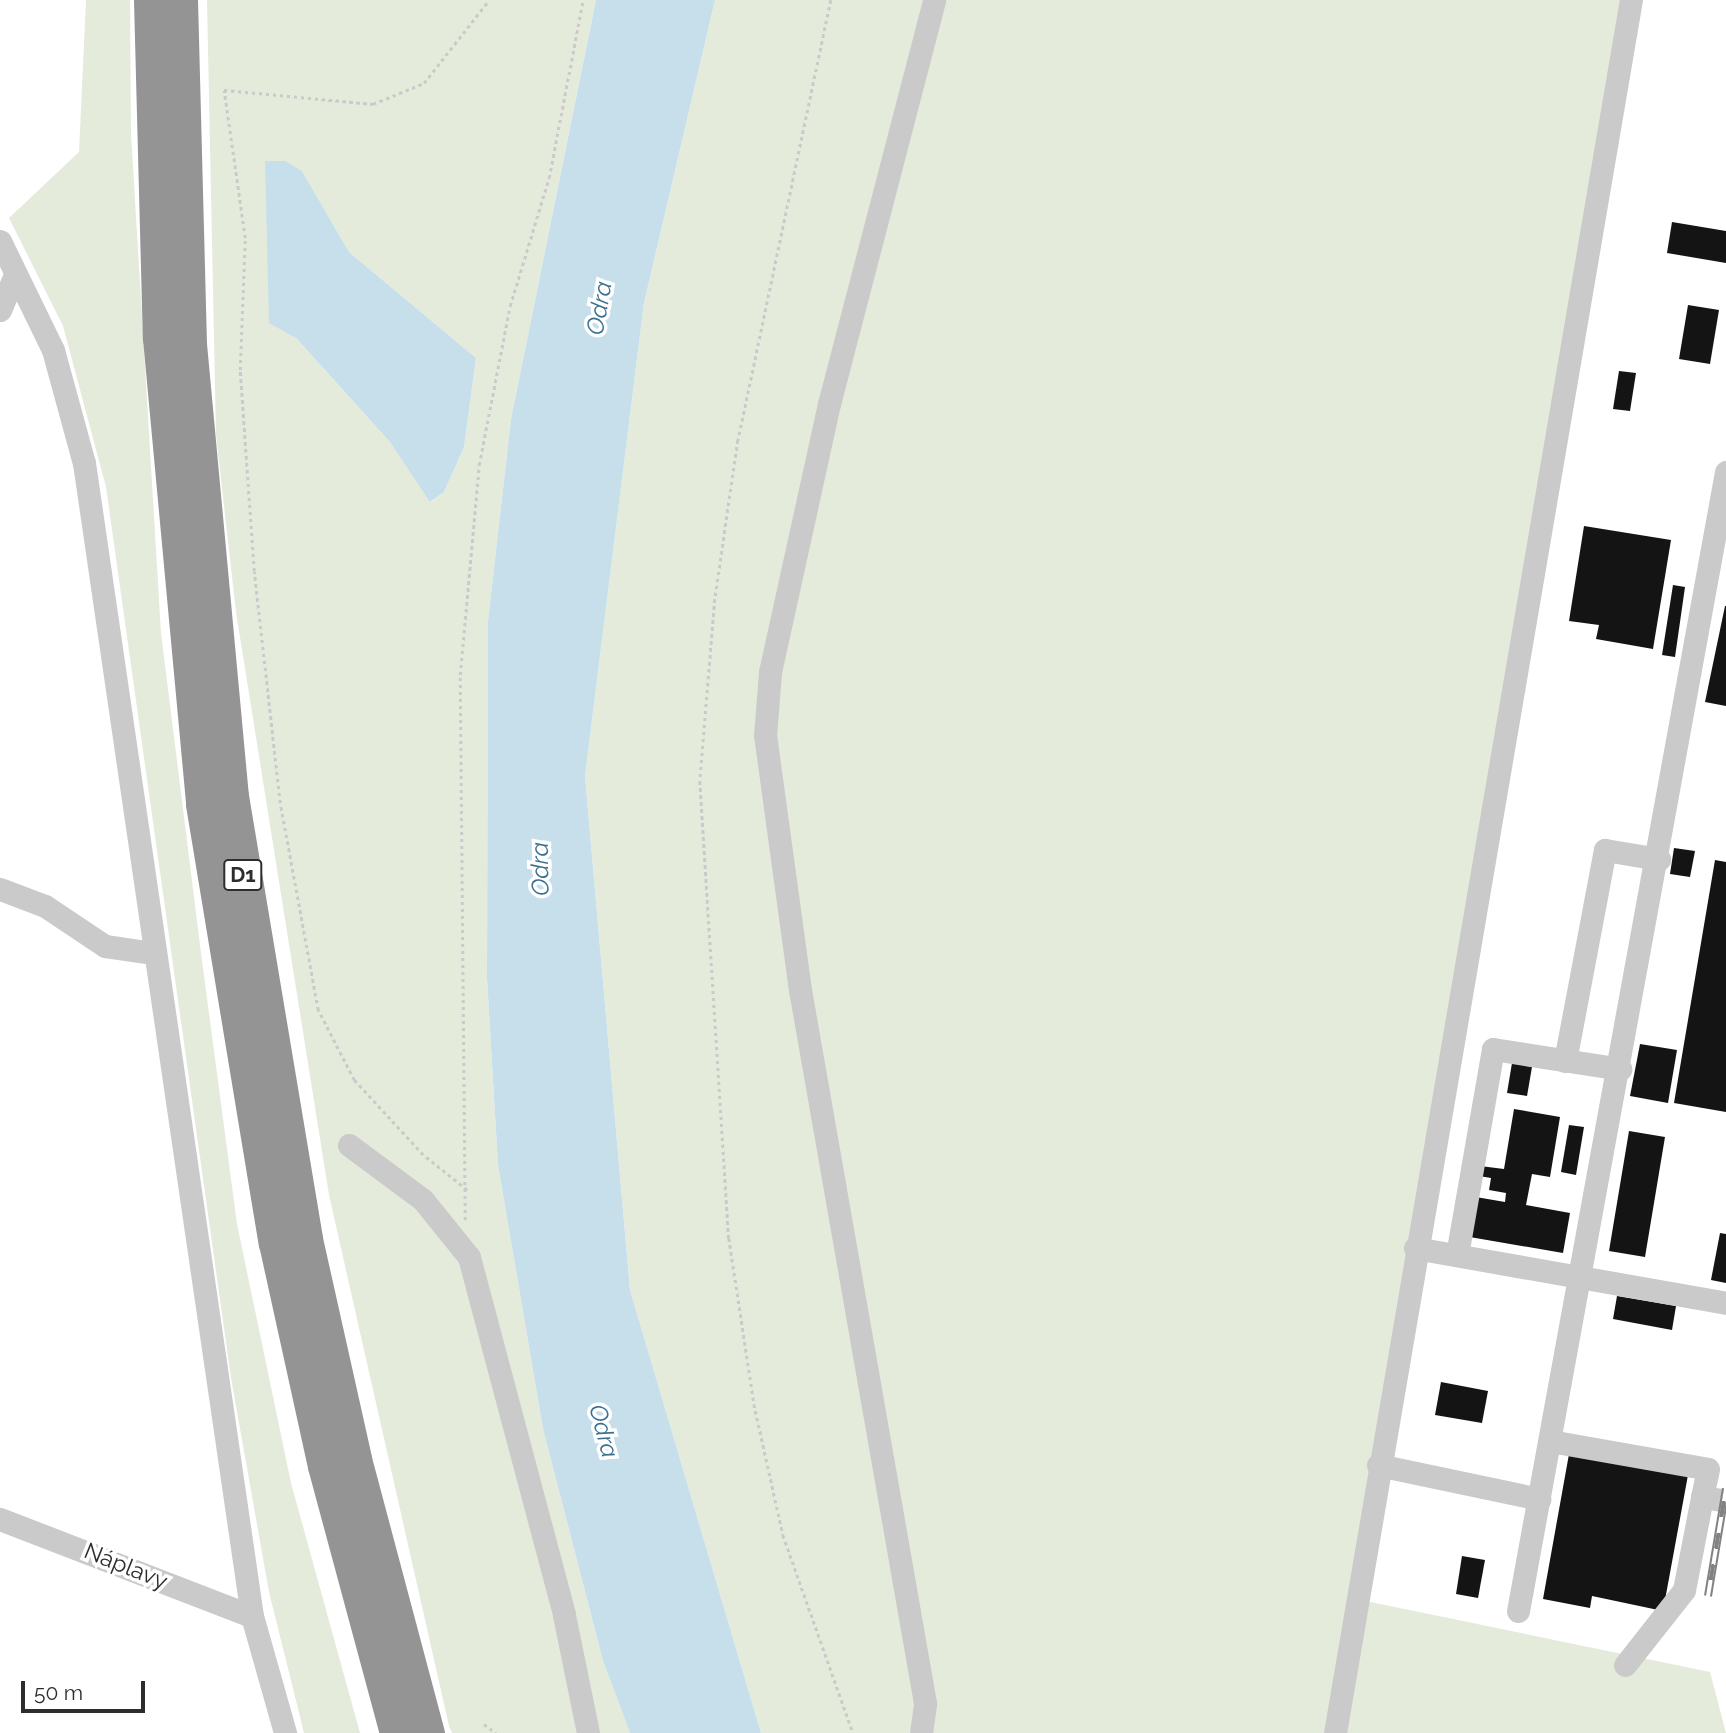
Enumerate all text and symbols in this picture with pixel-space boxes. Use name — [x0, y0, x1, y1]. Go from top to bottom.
water label: Odra — [580, 279, 618, 337]
water label: Odra — [525, 842, 555, 896]
road number: D1 — [222, 858, 264, 892]
water label: Odra — [583, 1401, 625, 1461]
street label: Náplavy — [80, 1537, 172, 1595]
scale bar — [24, 1666, 149, 1710]
text: 50 m — [34, 1680, 83, 1705]

